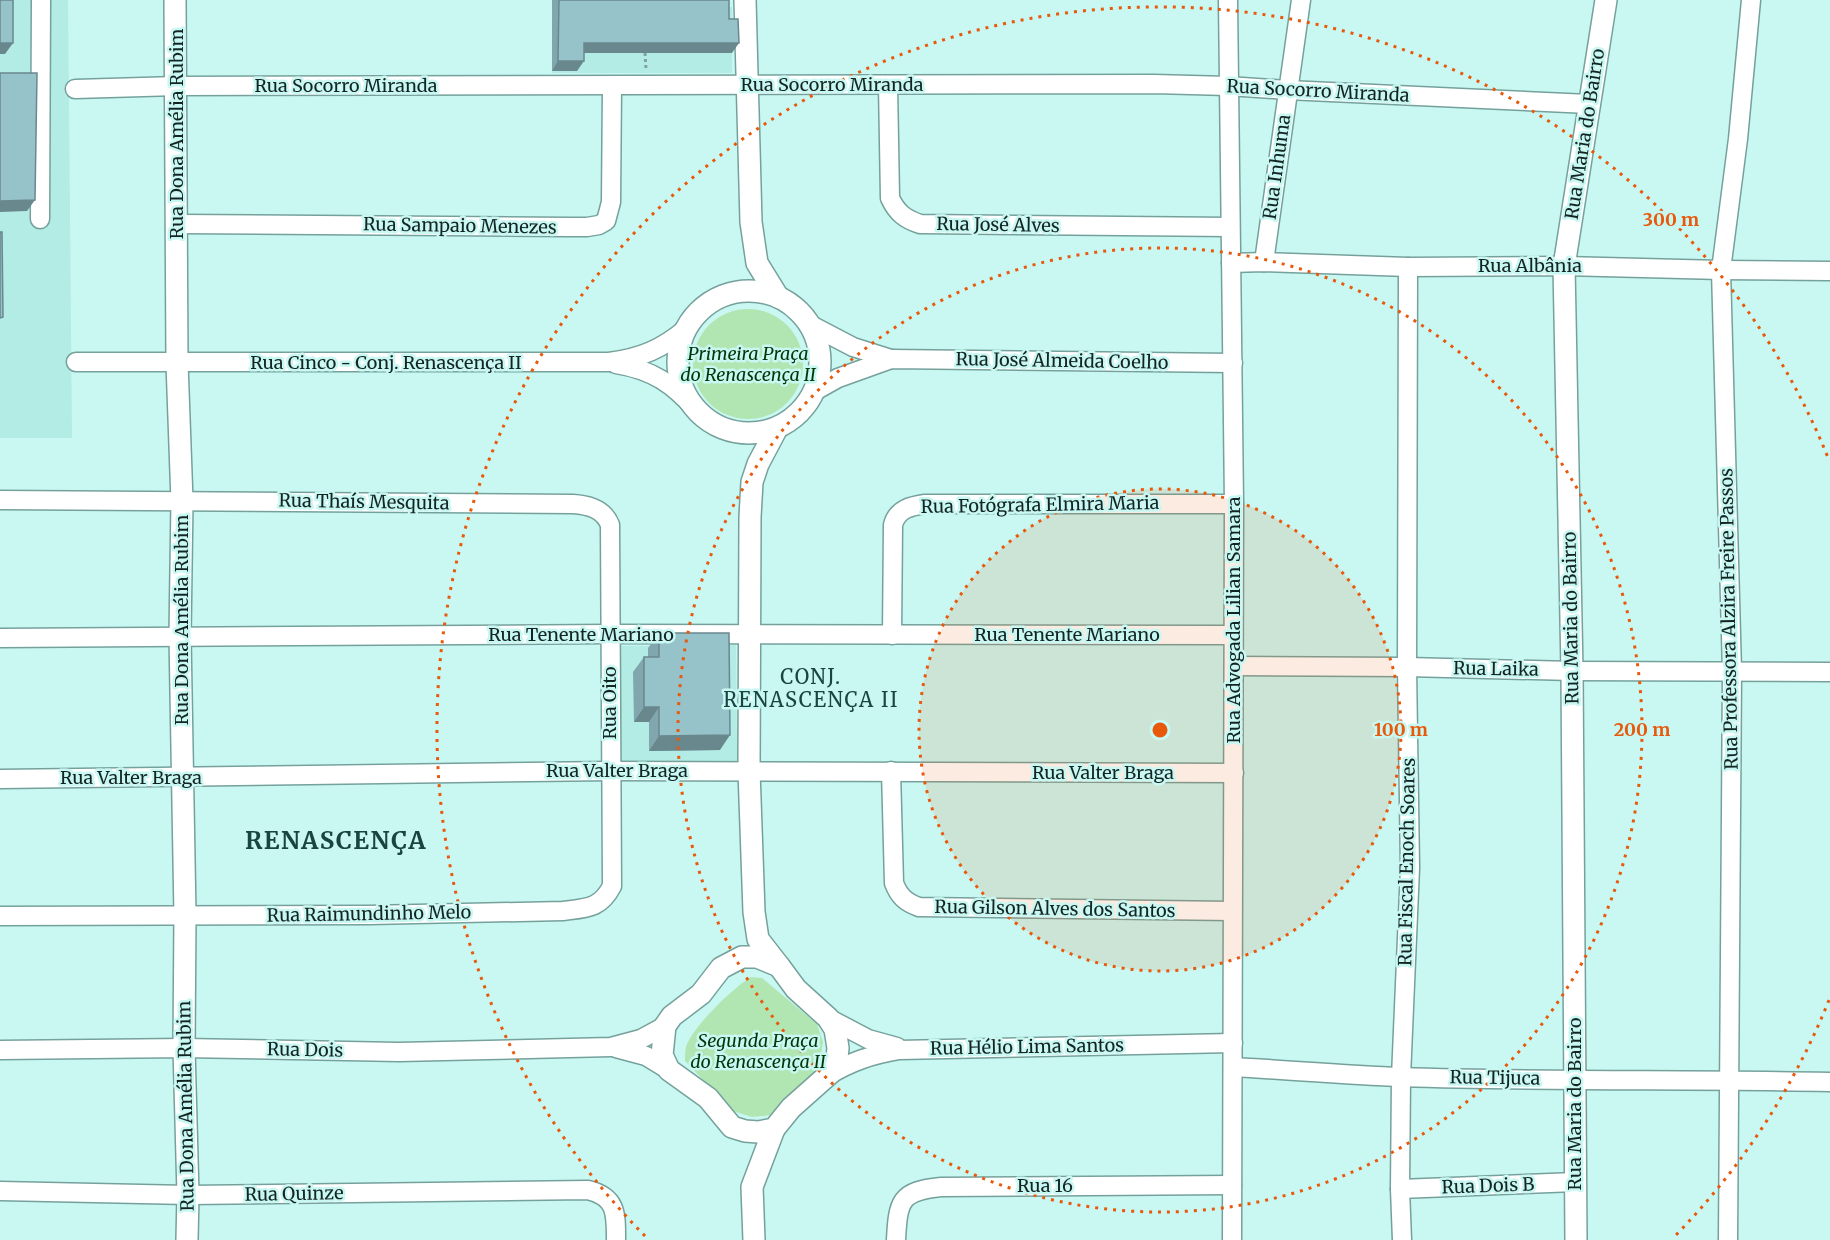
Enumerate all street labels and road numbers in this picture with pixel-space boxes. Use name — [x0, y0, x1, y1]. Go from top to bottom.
street label: Rua Dona Amélia Rubim — [165, 29, 188, 239]
street label: Rua Maria do Bairro — [1560, 47, 1609, 221]
street label: Rua Socorro Miranda — [740, 73, 924, 96]
street label: Rua Socorro Miranda — [254, 74, 438, 97]
street label: Rua Socorro Miranda — [1226, 74, 1410, 107]
street label: Rua Inhuma — [1258, 113, 1295, 221]
street label: Rua Sampaio Menezes — [363, 212, 557, 239]
street label: Rua José Alves — [936, 212, 1060, 237]
street label: Rua Albânia — [1478, 254, 1582, 277]
street label: Rua José Almeida Coelho — [955, 347, 1169, 374]
street label: Rua Cinco - Conj. Renascença II — [250, 351, 522, 374]
street label: Rua Professora Alzira Freire Passos — [1714, 468, 1743, 770]
street label: Rua Thaís Mesquita — [278, 489, 450, 514]
street label: Rua Fotógrafa Elmira Maria — [920, 491, 1160, 518]
street label: Rua Advogada Lilian Samara — [1222, 496, 1245, 743]
street label: Rua Dona Amélia Rubim — [170, 515, 193, 725]
street label: Rua Maria do Bairro — [1557, 531, 1584, 705]
street label: Rua Tenente Mariano — [488, 623, 674, 646]
street label: Rua Tenente Mariano — [974, 623, 1160, 646]
street label: Rua Laika — [1453, 656, 1539, 681]
street label: Rua Oito — [598, 666, 621, 740]
street label: Rua Fiscal Enoch Soares — [1393, 758, 1420, 966]
street label: Rua Valter Braga — [546, 759, 688, 782]
street label: Rua Valter Braga — [1032, 761, 1174, 784]
street label: Rua Valter Braga — [60, 766, 202, 789]
street label: Rua Gilson Alves dos Santos — [934, 895, 1176, 922]
street label: Rua Raimundinho Melo — [267, 900, 471, 927]
street label: Rua Dona Amélia Rubim — [172, 1000, 199, 1211]
street label: Rua Maria do Bairro — [1563, 1018, 1586, 1190]
street label: Rua Hélio Lima Santos — [930, 1033, 1124, 1060]
street label: Rua Dois — [267, 1037, 344, 1062]
street label: Rua Tijuca — [1449, 1065, 1541, 1090]
street label: Rua Dois B — [1441, 1172, 1535, 1199]
street label: Rua 16 — [1017, 1174, 1073, 1197]
street label: Rua Quinze — [244, 1181, 344, 1206]

